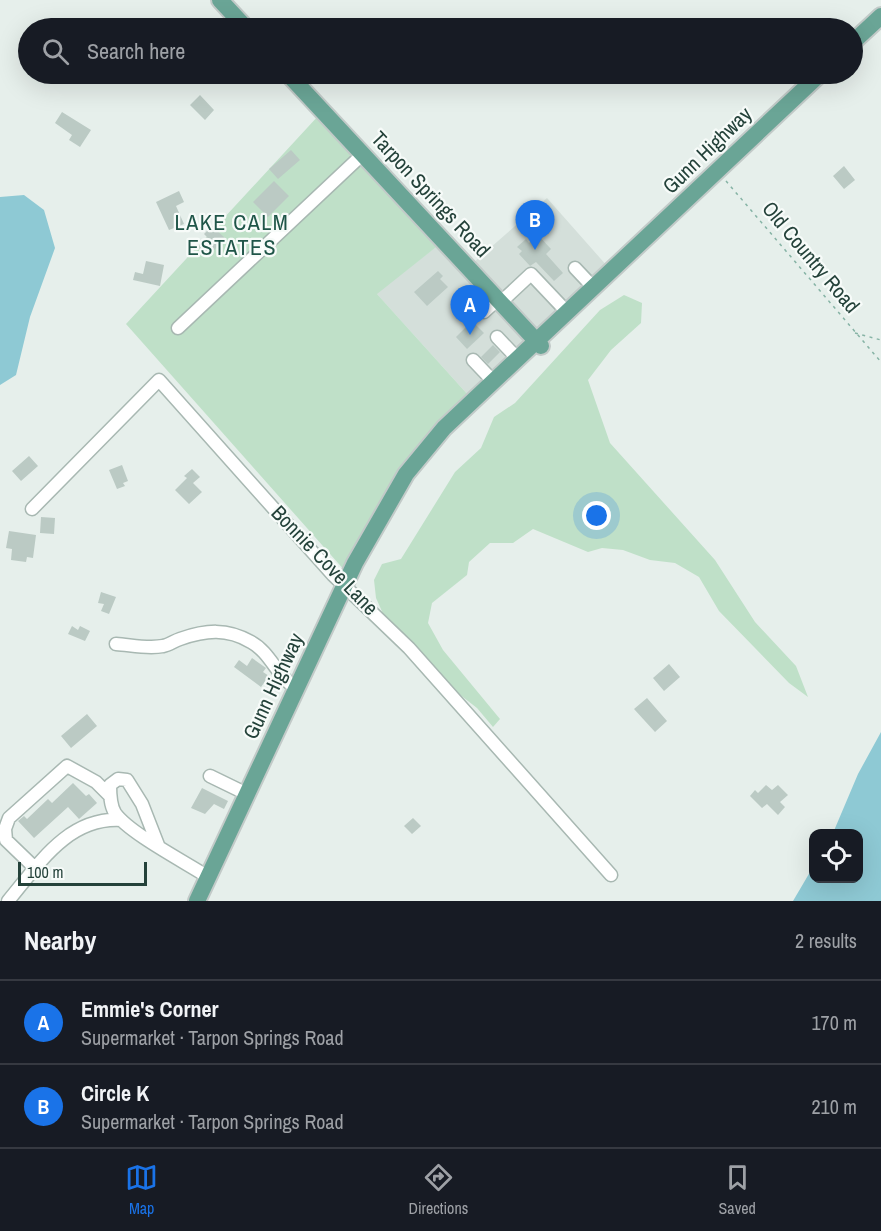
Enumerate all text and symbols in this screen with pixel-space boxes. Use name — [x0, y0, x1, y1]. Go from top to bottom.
search box — [18, 18, 863, 84]
icon: search — [39, 35, 72, 68]
text: Search here — [87, 36, 185, 66]
street label: Gunn Highway — [656, 100, 758, 200]
street label: Tarpon Springs Road — [365, 124, 497, 264]
street label: Old Country Road — [756, 195, 866, 319]
pin: B — [516, 200, 554, 250]
district label: LAKE CALM ESTATES — [175, 207, 289, 262]
pin: A — [450, 286, 490, 335]
street label: Bonnie Cove Lane — [265, 499, 385, 621]
your location — [582, 501, 611, 530]
street label: Gunn Highway — [236, 628, 310, 744]
map controls — [809, 829, 863, 883]
button: locate — [809, 829, 863, 883]
scale bar — [18, 859, 147, 886]
text: 100 m — [27, 861, 63, 883]
text: Nearby — [24, 923, 96, 958]
text: 2 results — [795, 927, 857, 954]
text: Emmie's Corner — [81, 994, 219, 1024]
text: A — [38, 1009, 49, 1036]
text: 170 m — [811, 1009, 857, 1036]
text: Supermarket · Tarpon Springs Road — [81, 1024, 344, 1051]
text: Circle K — [81, 1078, 149, 1108]
text: B — [38, 1093, 49, 1120]
text: 210 m — [811, 1093, 857, 1120]
text: Supermarket · Tarpon Springs Road — [81, 1108, 344, 1135]
tab: Map — [125, 1161, 158, 1219]
tab: Directions — [408, 1161, 468, 1219]
tab: Saved — [719, 1161, 756, 1219]

